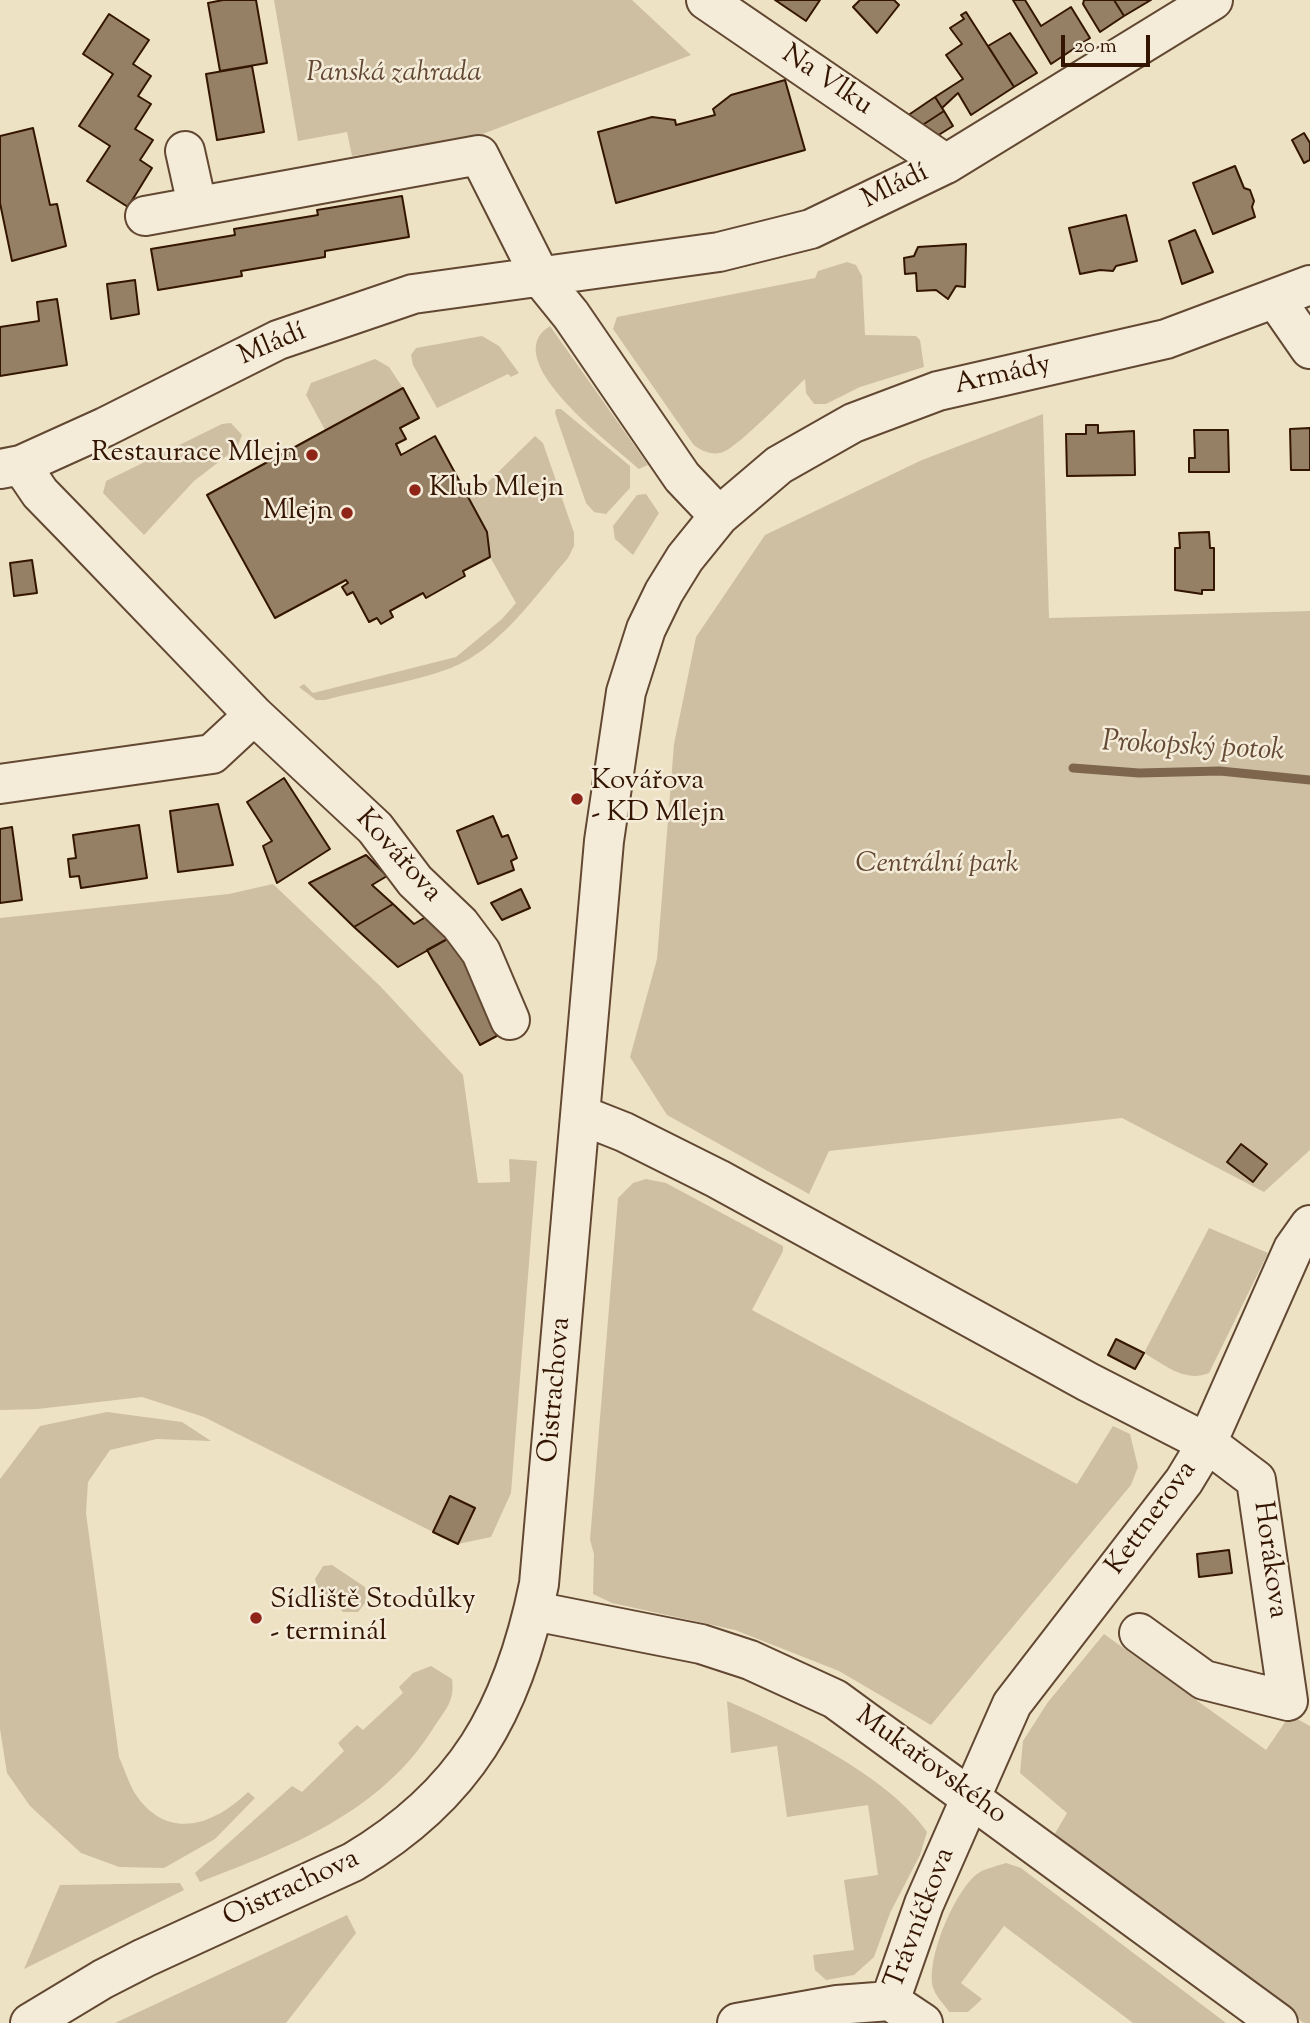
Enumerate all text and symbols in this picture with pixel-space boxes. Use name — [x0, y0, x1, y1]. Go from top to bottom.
scale bar — [1065, 21, 1154, 65]
text: 20 m — [1074, 32, 1117, 62]
street label: Na Vlku — [774, 39, 878, 125]
park label: Panská zahrada — [307, 58, 481, 92]
street label: Mládí — [857, 158, 935, 218]
street label: Mládí — [234, 317, 312, 375]
street label: Armády — [952, 350, 1054, 404]
place label: Restaurace Mlejn — [91, 438, 298, 472]
marker: Restaurace Mlejn — [304, 447, 320, 463]
place label: Klub Mlejn — [429, 473, 564, 507]
marker: Klub Mlejn — [407, 482, 423, 498]
place label: Mlejn — [263, 496, 333, 530]
marker: Mlejn — [339, 505, 355, 521]
water label: Prokopský potok — [1101, 726, 1285, 772]
place label: Kovářova - KD Mlejn — [591, 766, 725, 832]
marker: Kovářova - KD Mlejn — [569, 791, 585, 807]
street label: Kovářova — [347, 804, 447, 910]
park label: Centrální park — [856, 849, 1018, 883]
street label: Oistrachova — [534, 1316, 580, 1464]
street label: Kettnerova — [1100, 1455, 1206, 1583]
street label: Horákova — [1243, 1499, 1293, 1621]
place label: Sídliště Stodůlky - terminál — [270, 1585, 476, 1651]
marker: Sídliště Stodůlky - terminál — [248, 1610, 264, 1626]
street label: Mukařovského — [848, 1701, 1012, 1833]
street label: Oistrachova — [219, 1844, 365, 1936]
street label: Trávníčkova — [880, 1844, 964, 1994]

